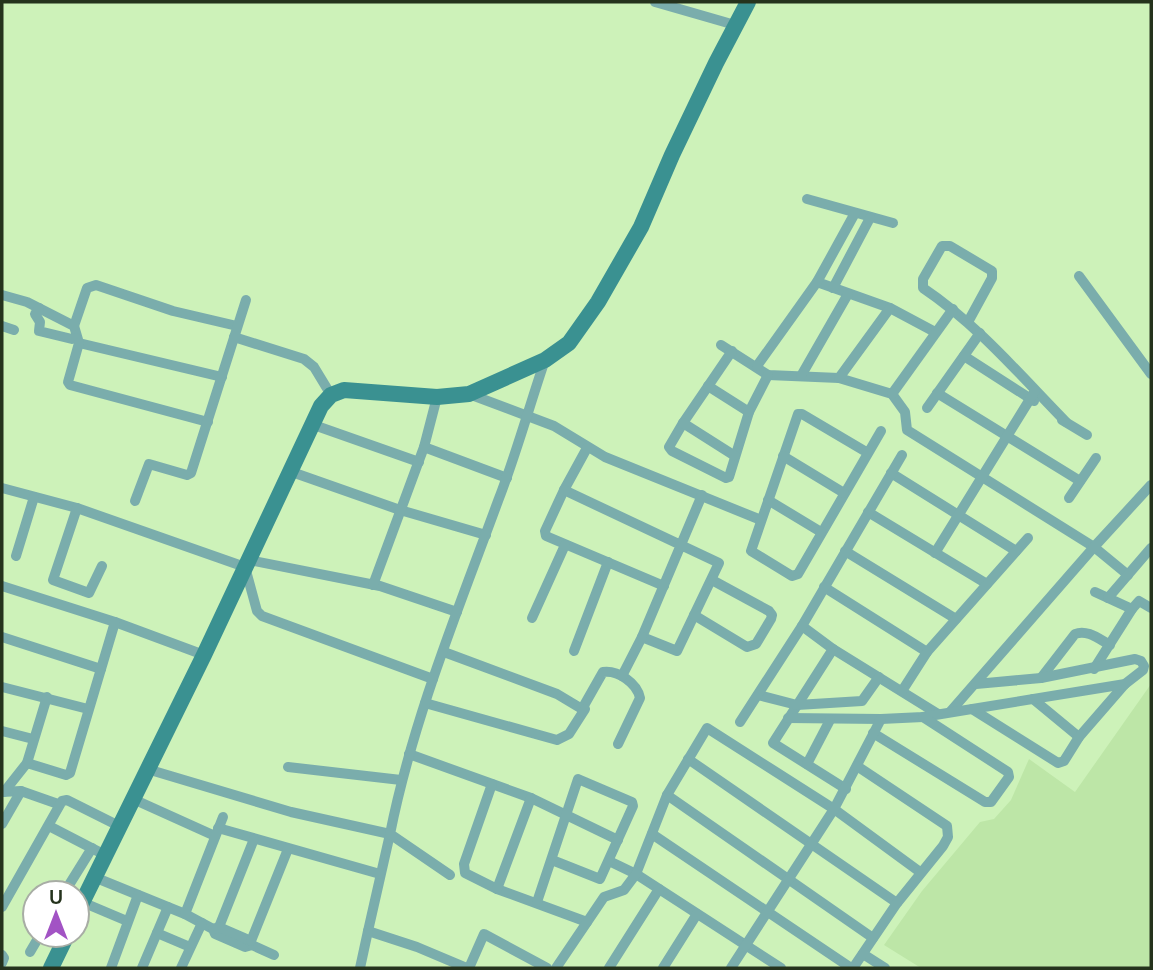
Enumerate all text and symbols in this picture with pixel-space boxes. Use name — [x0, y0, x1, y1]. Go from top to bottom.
north arrow — [21, 879, 91, 949]
text: U — [49, 885, 63, 908]

